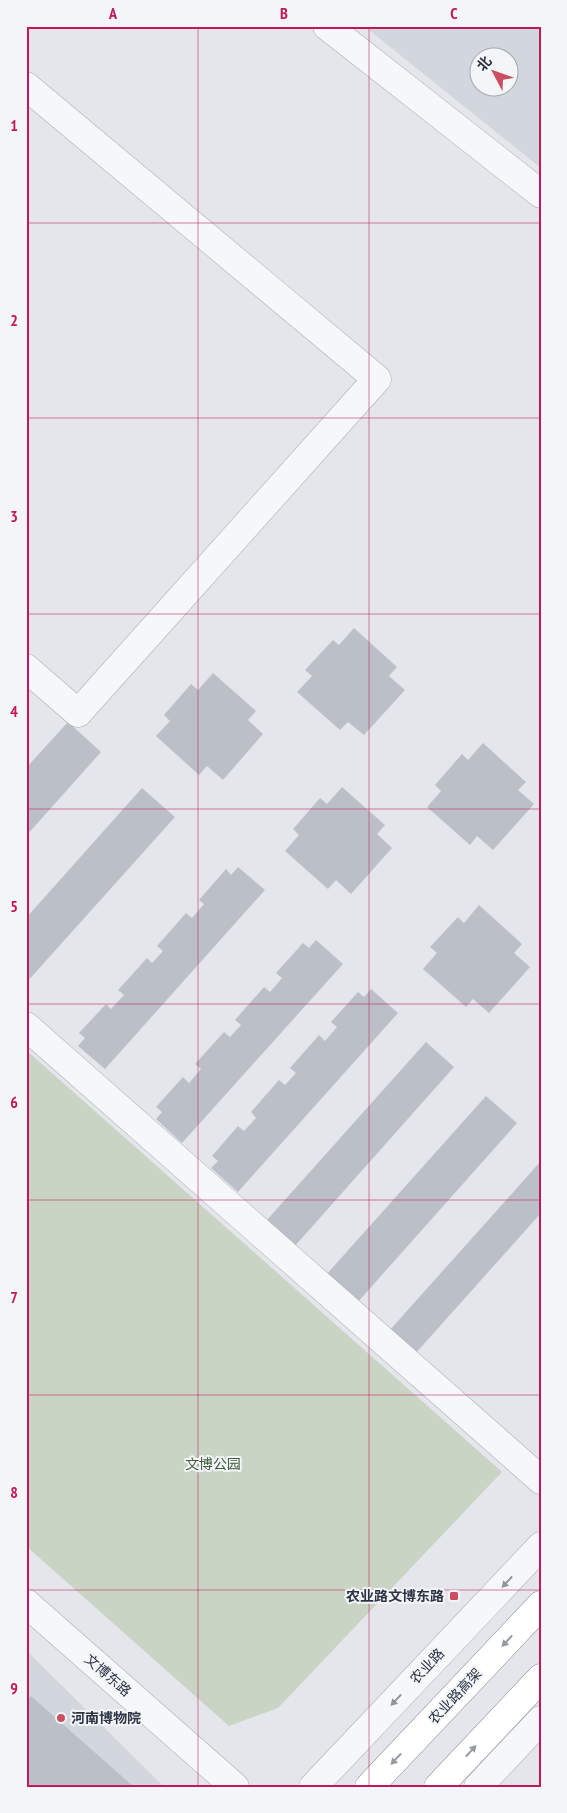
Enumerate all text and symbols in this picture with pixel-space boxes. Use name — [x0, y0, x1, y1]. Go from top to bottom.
text: A — [108, 3, 118, 23]
text: B — [280, 3, 288, 23]
text: C — [450, 3, 458, 23]
north arrow — [470, 48, 520, 98]
text: 北 — [473, 52, 496, 75]
text: 1 — [10, 115, 18, 135]
text: 2 — [10, 310, 18, 330]
text: 3 — [10, 506, 18, 526]
text: 4 — [10, 701, 18, 721]
text: 5 — [10, 896, 18, 916]
text: 6 — [10, 1092, 18, 1112]
text: 7 — [10, 1287, 18, 1307]
park label: 文博公园 — [185, 1455, 241, 1473]
text: 8 — [10, 1482, 18, 1502]
one-way arrow — [501, 1575, 513, 1587]
place label: 农业路文博东路 — [346, 1587, 444, 1605]
marker: 农业路文博东路 — [448, 1590, 460, 1602]
one-way arrow — [501, 1634, 513, 1646]
street label: 农业路 — [406, 1645, 448, 1687]
street label: 文博东路 — [81, 1650, 135, 1700]
street label: 农业路高架 — [425, 1664, 485, 1728]
text: 9 — [10, 1678, 18, 1698]
one-way arrow — [390, 1693, 402, 1705]
place label: 河南博物院 — [71, 1709, 141, 1727]
marker: 河南博物院 — [55, 1712, 67, 1724]
one-way arrow — [465, 1746, 477, 1758]
one-way arrow — [390, 1752, 402, 1764]

